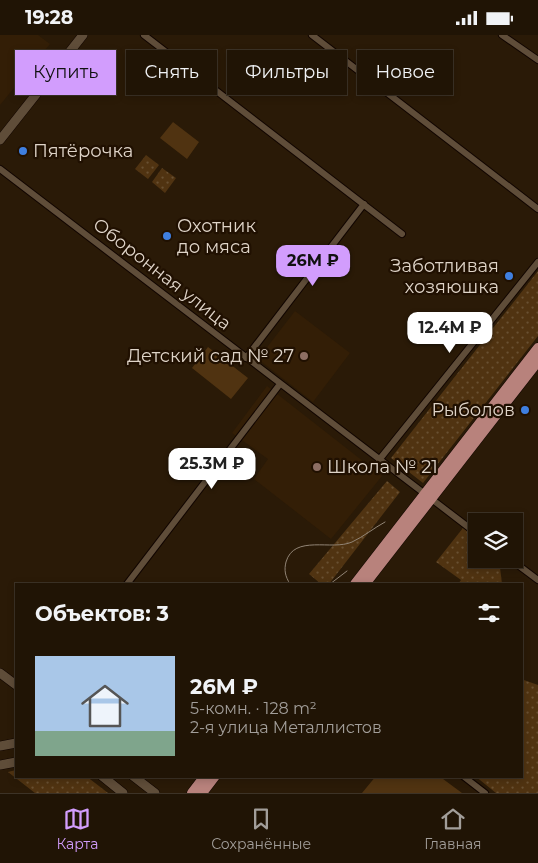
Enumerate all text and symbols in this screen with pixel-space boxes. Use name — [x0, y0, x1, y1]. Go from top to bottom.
text: 19:28 — [25, 6, 73, 29]
chip: Купить — [15, 50, 116, 95]
chip: Снять — [126, 50, 217, 95]
chip: Фильтры — [227, 50, 347, 95]
chip: Новое — [357, 50, 453, 95]
place label: Пятёрочка — [33, 140, 133, 162]
marker: Пятёрочка — [17, 145, 29, 157]
street label: Оборонная улица — [89, 213, 235, 335]
place label: Охотник до мяса — [177, 215, 256, 258]
marker: Охотник до мяса — [161, 230, 173, 242]
pin: 26M ₽ — [278, 245, 348, 287]
text: 26M ₽ — [287, 251, 339, 270]
place label: Заботливая хозяюшка — [390, 255, 499, 298]
marker: Заботливая хозяюшка — [503, 270, 515, 282]
pin: 12.4M ₽ — [404, 311, 496, 354]
text: 12.4M ₽ — [418, 318, 482, 337]
place label: Детский сад № 27 — [127, 345, 294, 367]
marker: Детский сад № 27 — [298, 350, 310, 362]
place label: Рыболов — [431, 399, 515, 421]
marker: Рыболов — [519, 404, 531, 416]
pin: 25.3M ₽ — [166, 447, 258, 490]
text: 25.3M ₽ — [179, 454, 245, 473]
place label: Школа № 21 — [327, 456, 438, 478]
marker: Школа № 21 — [311, 461, 323, 473]
map controls — [468, 513, 523, 568]
button: layers — [468, 513, 523, 568]
icon: filters — [475, 599, 503, 627]
text: Объектов: 3 — [35, 601, 169, 626]
text: 26M ₽ — [190, 674, 258, 699]
icon: home — [75, 676, 135, 736]
text: 5-комн. · 128 m² — [190, 699, 317, 718]
text: 2-я улица Металлистов — [190, 718, 382, 737]
tab: Карта — [56, 805, 98, 853]
tab: Сохранённые — [211, 805, 311, 853]
tab: Главная — [424, 805, 482, 853]

